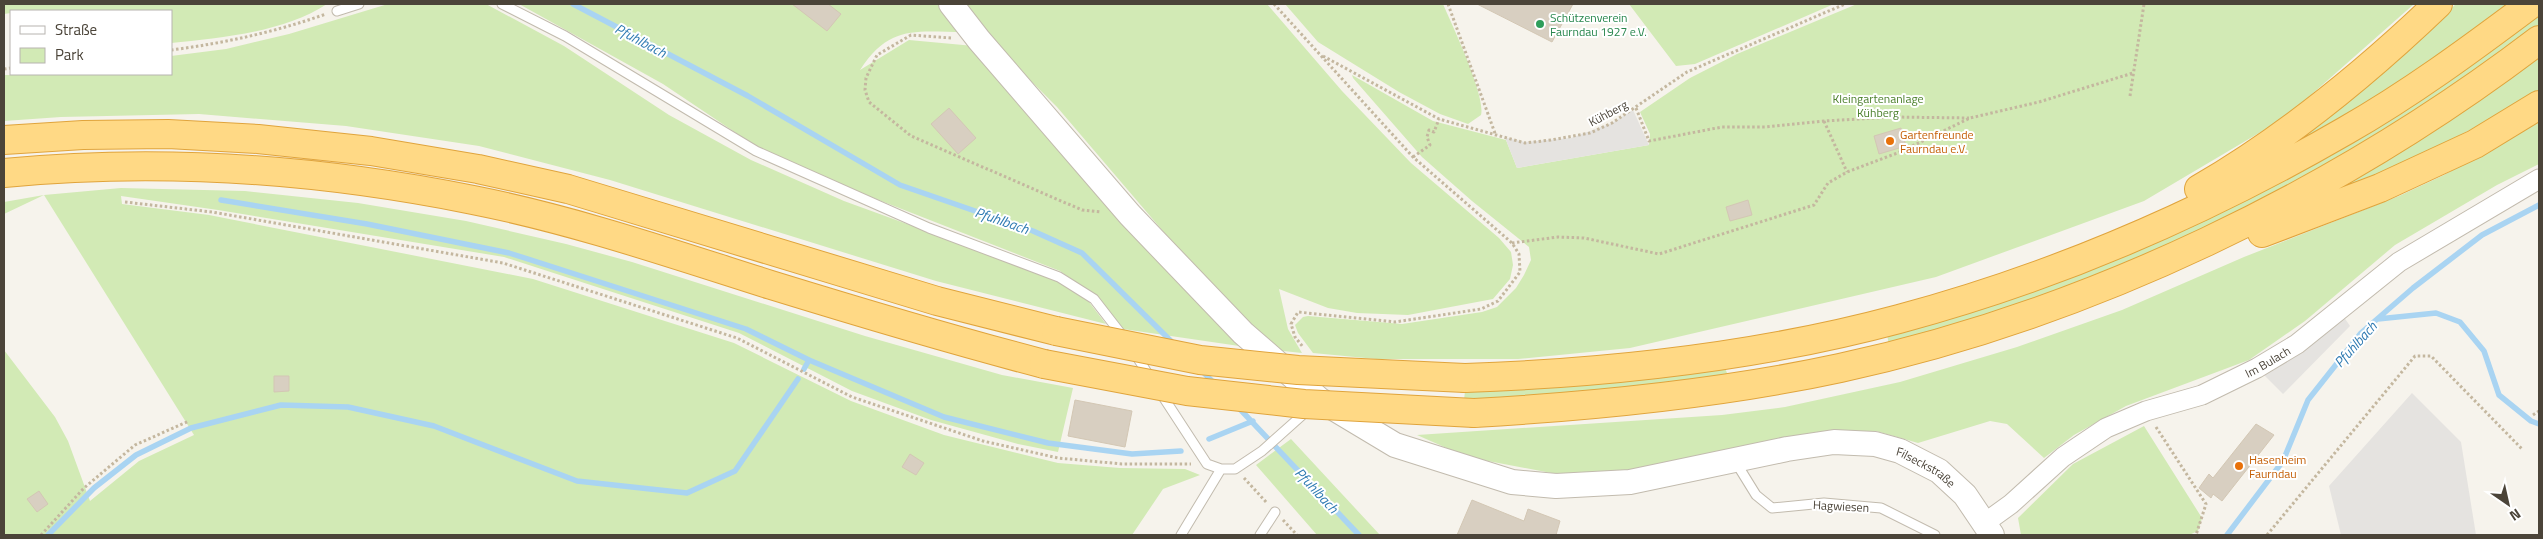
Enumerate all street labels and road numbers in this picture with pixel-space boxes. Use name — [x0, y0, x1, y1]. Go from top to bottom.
street label: Kühberg — [1585, 95, 1631, 131]
street label: Im Bulach — [2241, 341, 2294, 382]
street label: Filseckstraße — [1894, 441, 1960, 492]
street label: Hagwiesen — [1812, 495, 1870, 517]

